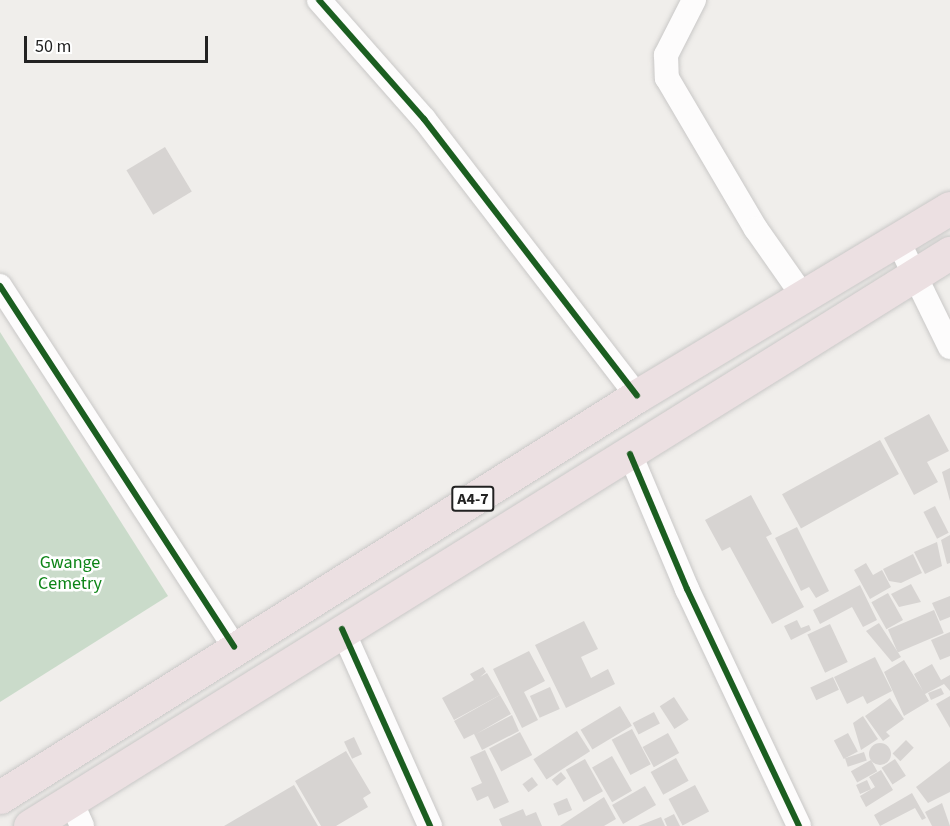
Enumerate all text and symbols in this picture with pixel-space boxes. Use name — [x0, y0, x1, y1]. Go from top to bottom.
scale bar — [27, 24, 212, 62]
text: 50 m — [35, 34, 71, 59]
road number: A4-7 — [450, 486, 496, 512]
park label: Gwange Cemetry — [38, 553, 102, 596]

